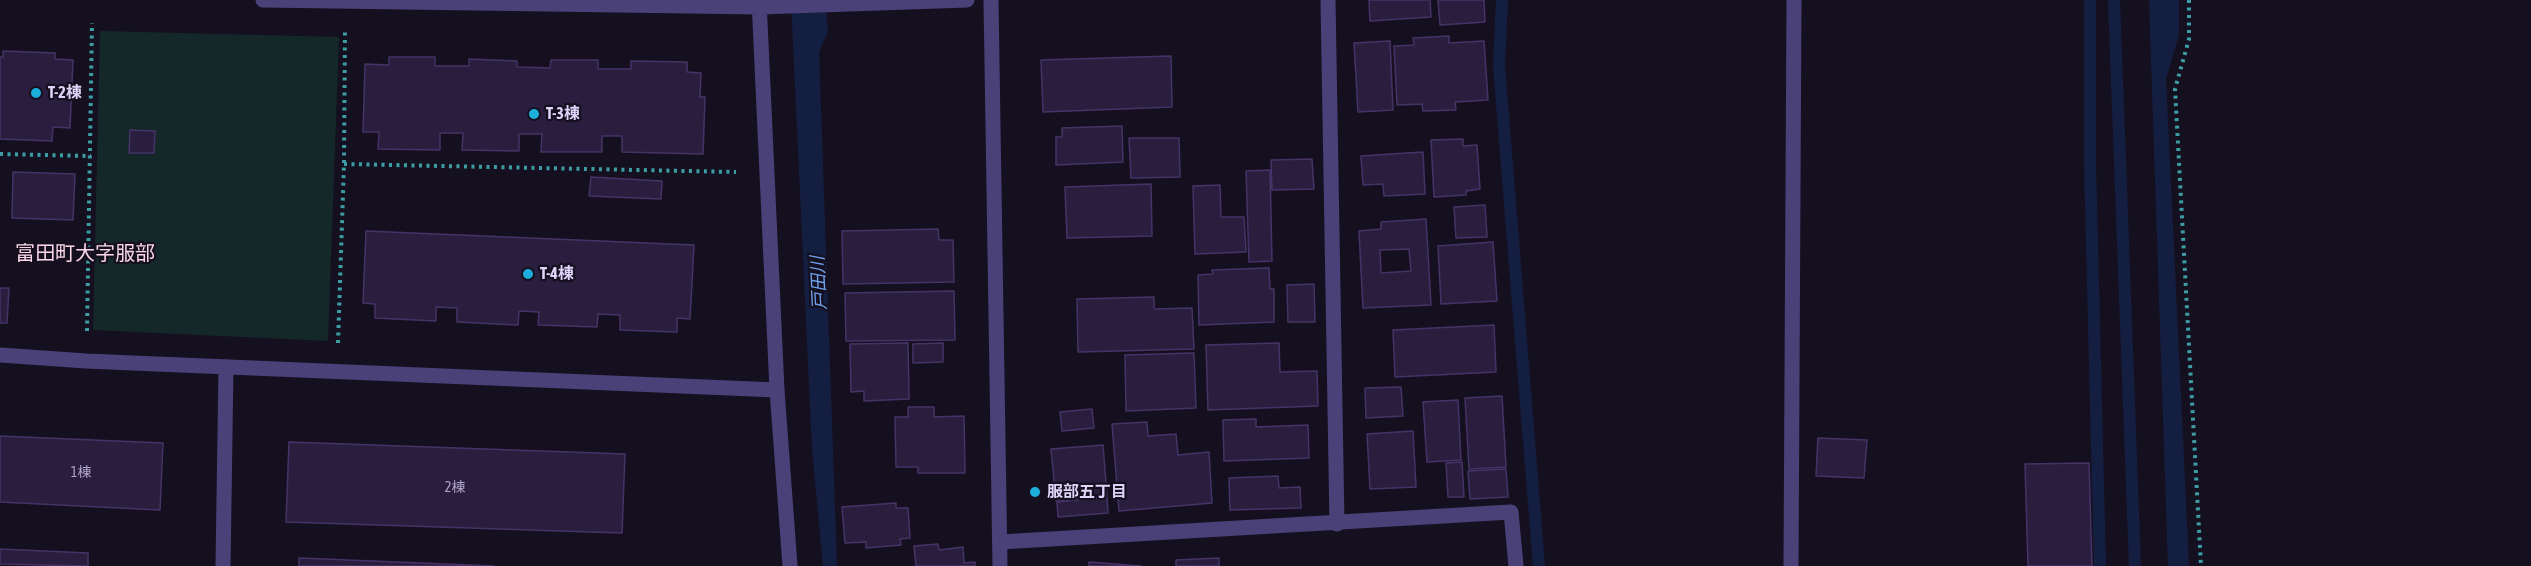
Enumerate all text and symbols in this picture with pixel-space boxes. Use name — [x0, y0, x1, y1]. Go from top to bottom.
place label: T-2棟 — [48, 83, 82, 103]
marker: T-2棟 — [29, 86, 43, 100]
place label: T-3棟 — [546, 104, 580, 124]
marker: T-3棟 — [527, 107, 541, 121]
district label: 富田町大字服部 — [15, 242, 155, 266]
water label: 戸田川 — [807, 255, 831, 311]
place label: T-4棟 — [540, 264, 574, 284]
marker: T-4棟 — [521, 267, 535, 281]
house number: 1棟 — [71, 465, 91, 481]
house number: 2棟 — [445, 480, 465, 496]
place label: 服部五丁目 — [1047, 482, 1127, 502]
marker: 服部五丁目 — [1028, 485, 1042, 499]

